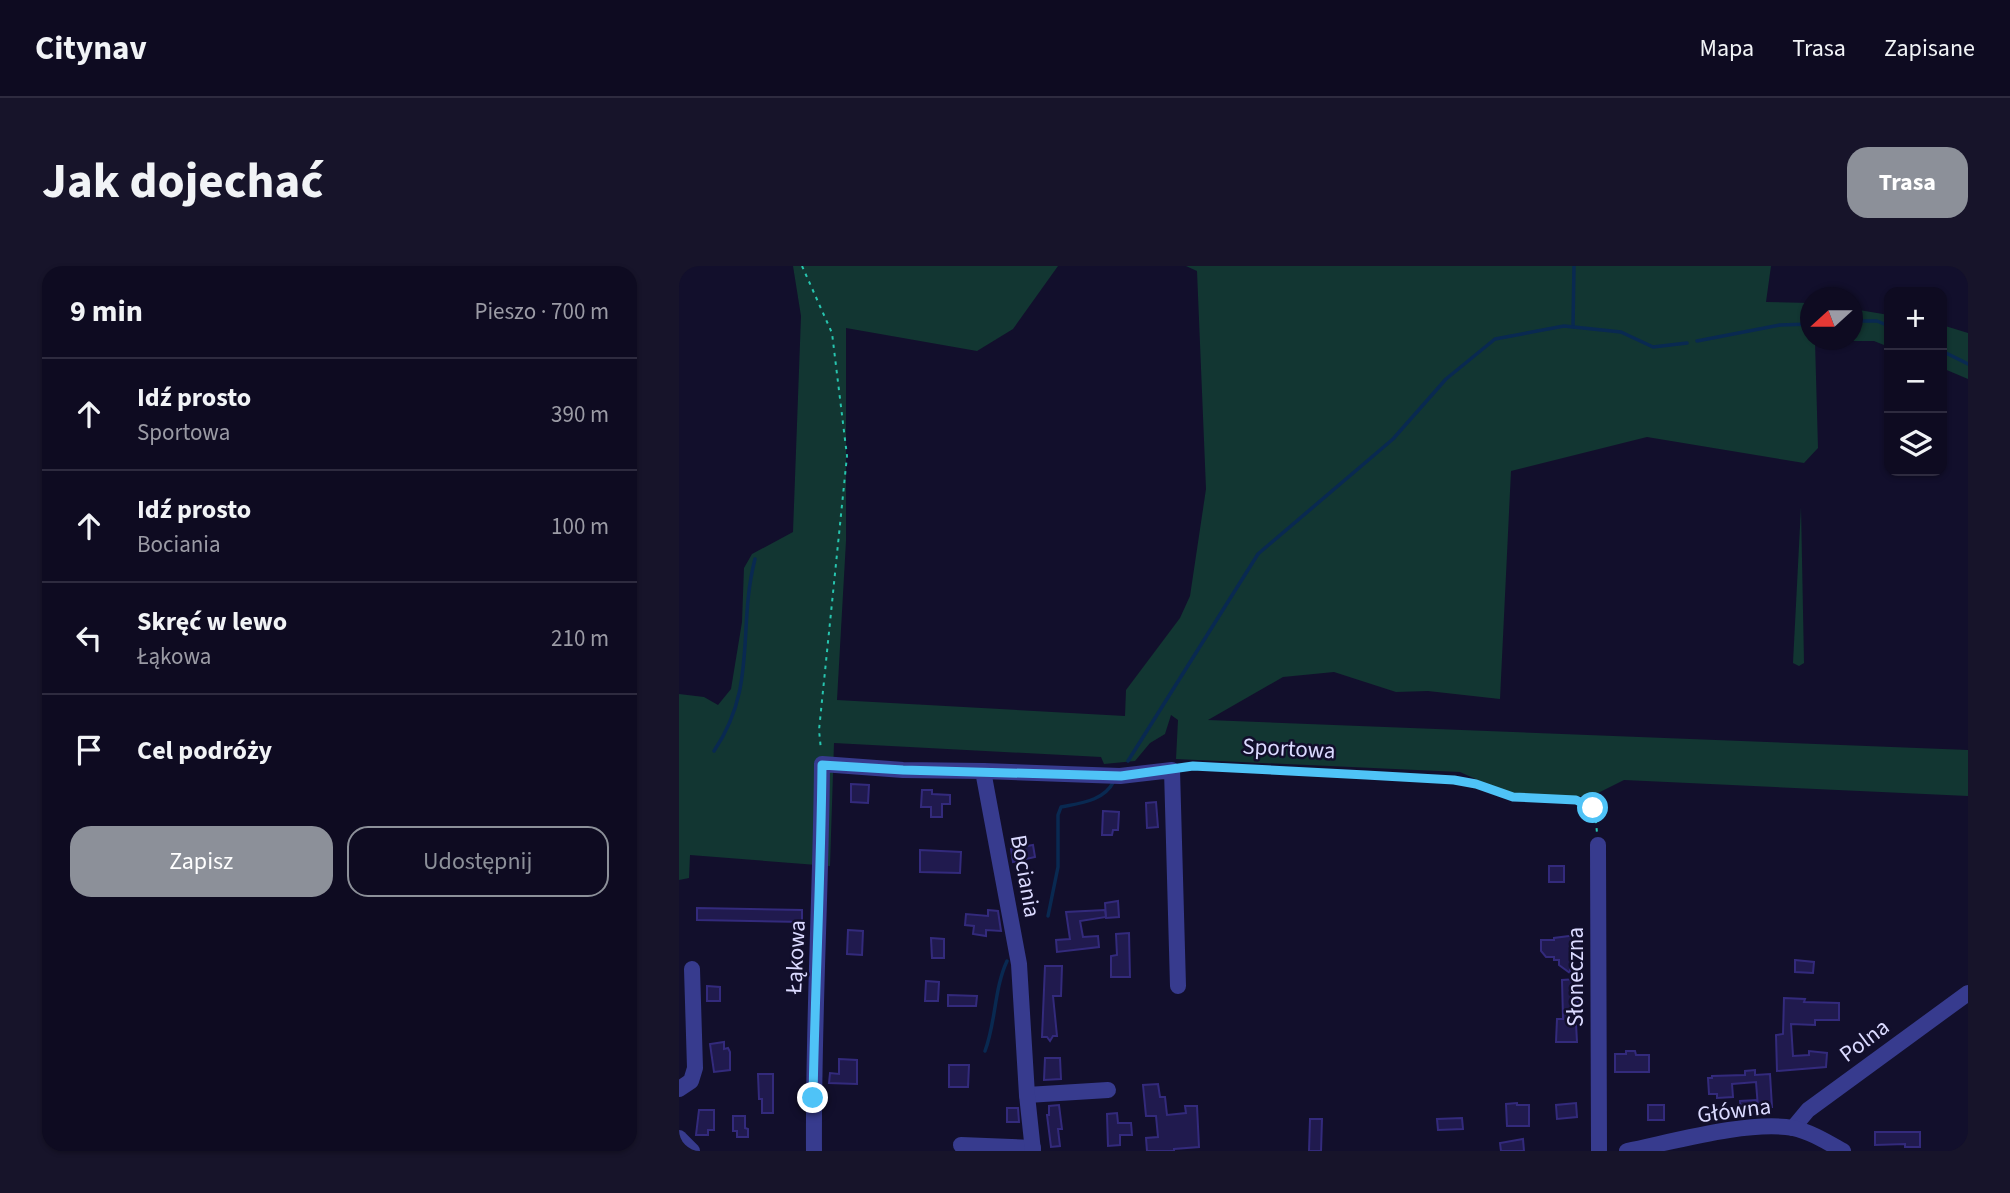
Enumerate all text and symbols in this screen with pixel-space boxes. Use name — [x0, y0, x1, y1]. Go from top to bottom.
text: Citynav — [35, 25, 147, 72]
text: Mapa — [1700, 31, 1754, 66]
text: Trasa — [1792, 31, 1846, 66]
text: Zapisane — [1884, 31, 1975, 66]
text: Jak dojechać — [42, 147, 323, 217]
button: Trasa — [1847, 147, 1968, 218]
north arrow — [1800, 287, 1863, 350]
map controls — [1884, 287, 1947, 476]
button: + — [1884, 287, 1947, 350]
text: 9 min — [70, 290, 143, 333]
text: Pieszo · 700 m — [474, 295, 609, 328]
button: − — [1884, 350, 1947, 413]
text: Idź prosto — [137, 379, 251, 416]
icon: ahead — [70, 395, 108, 433]
text: 390 m — [551, 398, 609, 431]
button: layers — [1884, 413, 1947, 476]
text: Sportowa — [137, 416, 230, 449]
text: Idź prosto — [137, 491, 251, 528]
icon: ahead — [70, 507, 108, 545]
text: 100 m — [551, 510, 609, 543]
text: Bociania — [137, 528, 221, 561]
text: Skręć w lewo — [137, 603, 287, 640]
icon: left — [70, 619, 108, 657]
text: 210 m — [551, 622, 609, 655]
text: Łąkowa — [137, 640, 211, 673]
street label: Sportowa — [1242, 730, 1336, 767]
icon: arrive — [70, 731, 108, 769]
text: Cel podróży — [137, 732, 272, 769]
route start — [1577, 792, 1608, 823]
button: Zapisz — [70, 826, 333, 897]
button: Udostępnij — [347, 826, 609, 897]
street label: Bociania — [1002, 832, 1049, 920]
street label: Łąkowa — [777, 919, 814, 996]
street label: Słoneczna — [1559, 927, 1592, 1027]
street label: Polna — [1832, 1011, 1896, 1070]
route end — [797, 1082, 828, 1113]
street label: Główna — [1695, 1090, 1773, 1131]

